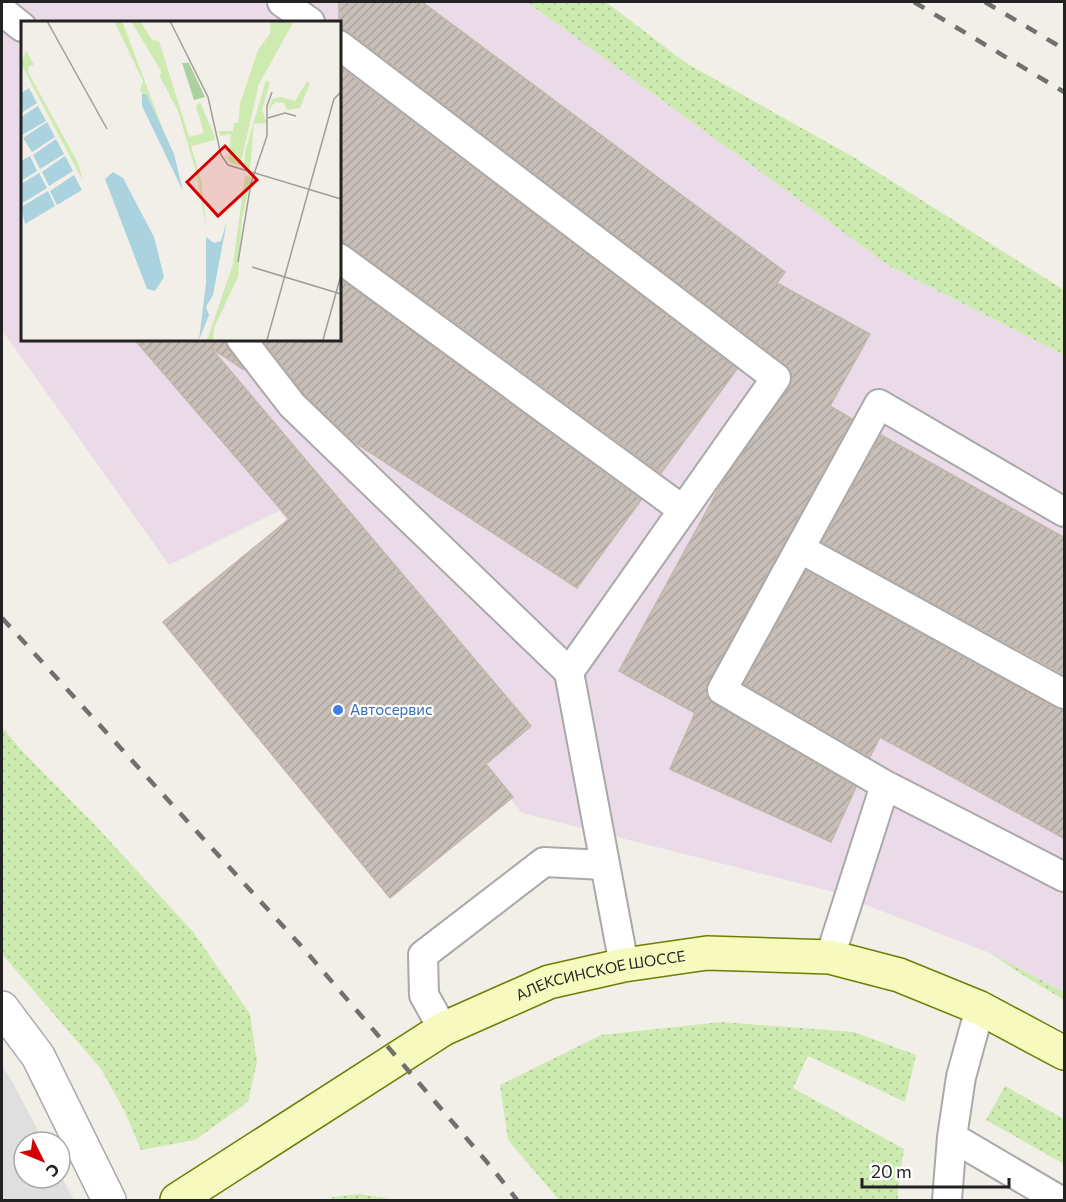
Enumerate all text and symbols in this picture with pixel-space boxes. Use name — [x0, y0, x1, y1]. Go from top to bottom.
inset map — [21, 21, 340, 340]
place label: Автосервис — [350, 700, 432, 718]
marker: Автосервис — [331, 703, 345, 717]
street label: АЛЕКСИНСКОЕ ШОССЕ — [513, 946, 687, 1004]
north arrow — [12, 1130, 72, 1190]
scale bar — [862, 1151, 1009, 1189]
text: С — [43, 1160, 64, 1181]
text: 20 m — [871, 1160, 912, 1182]

